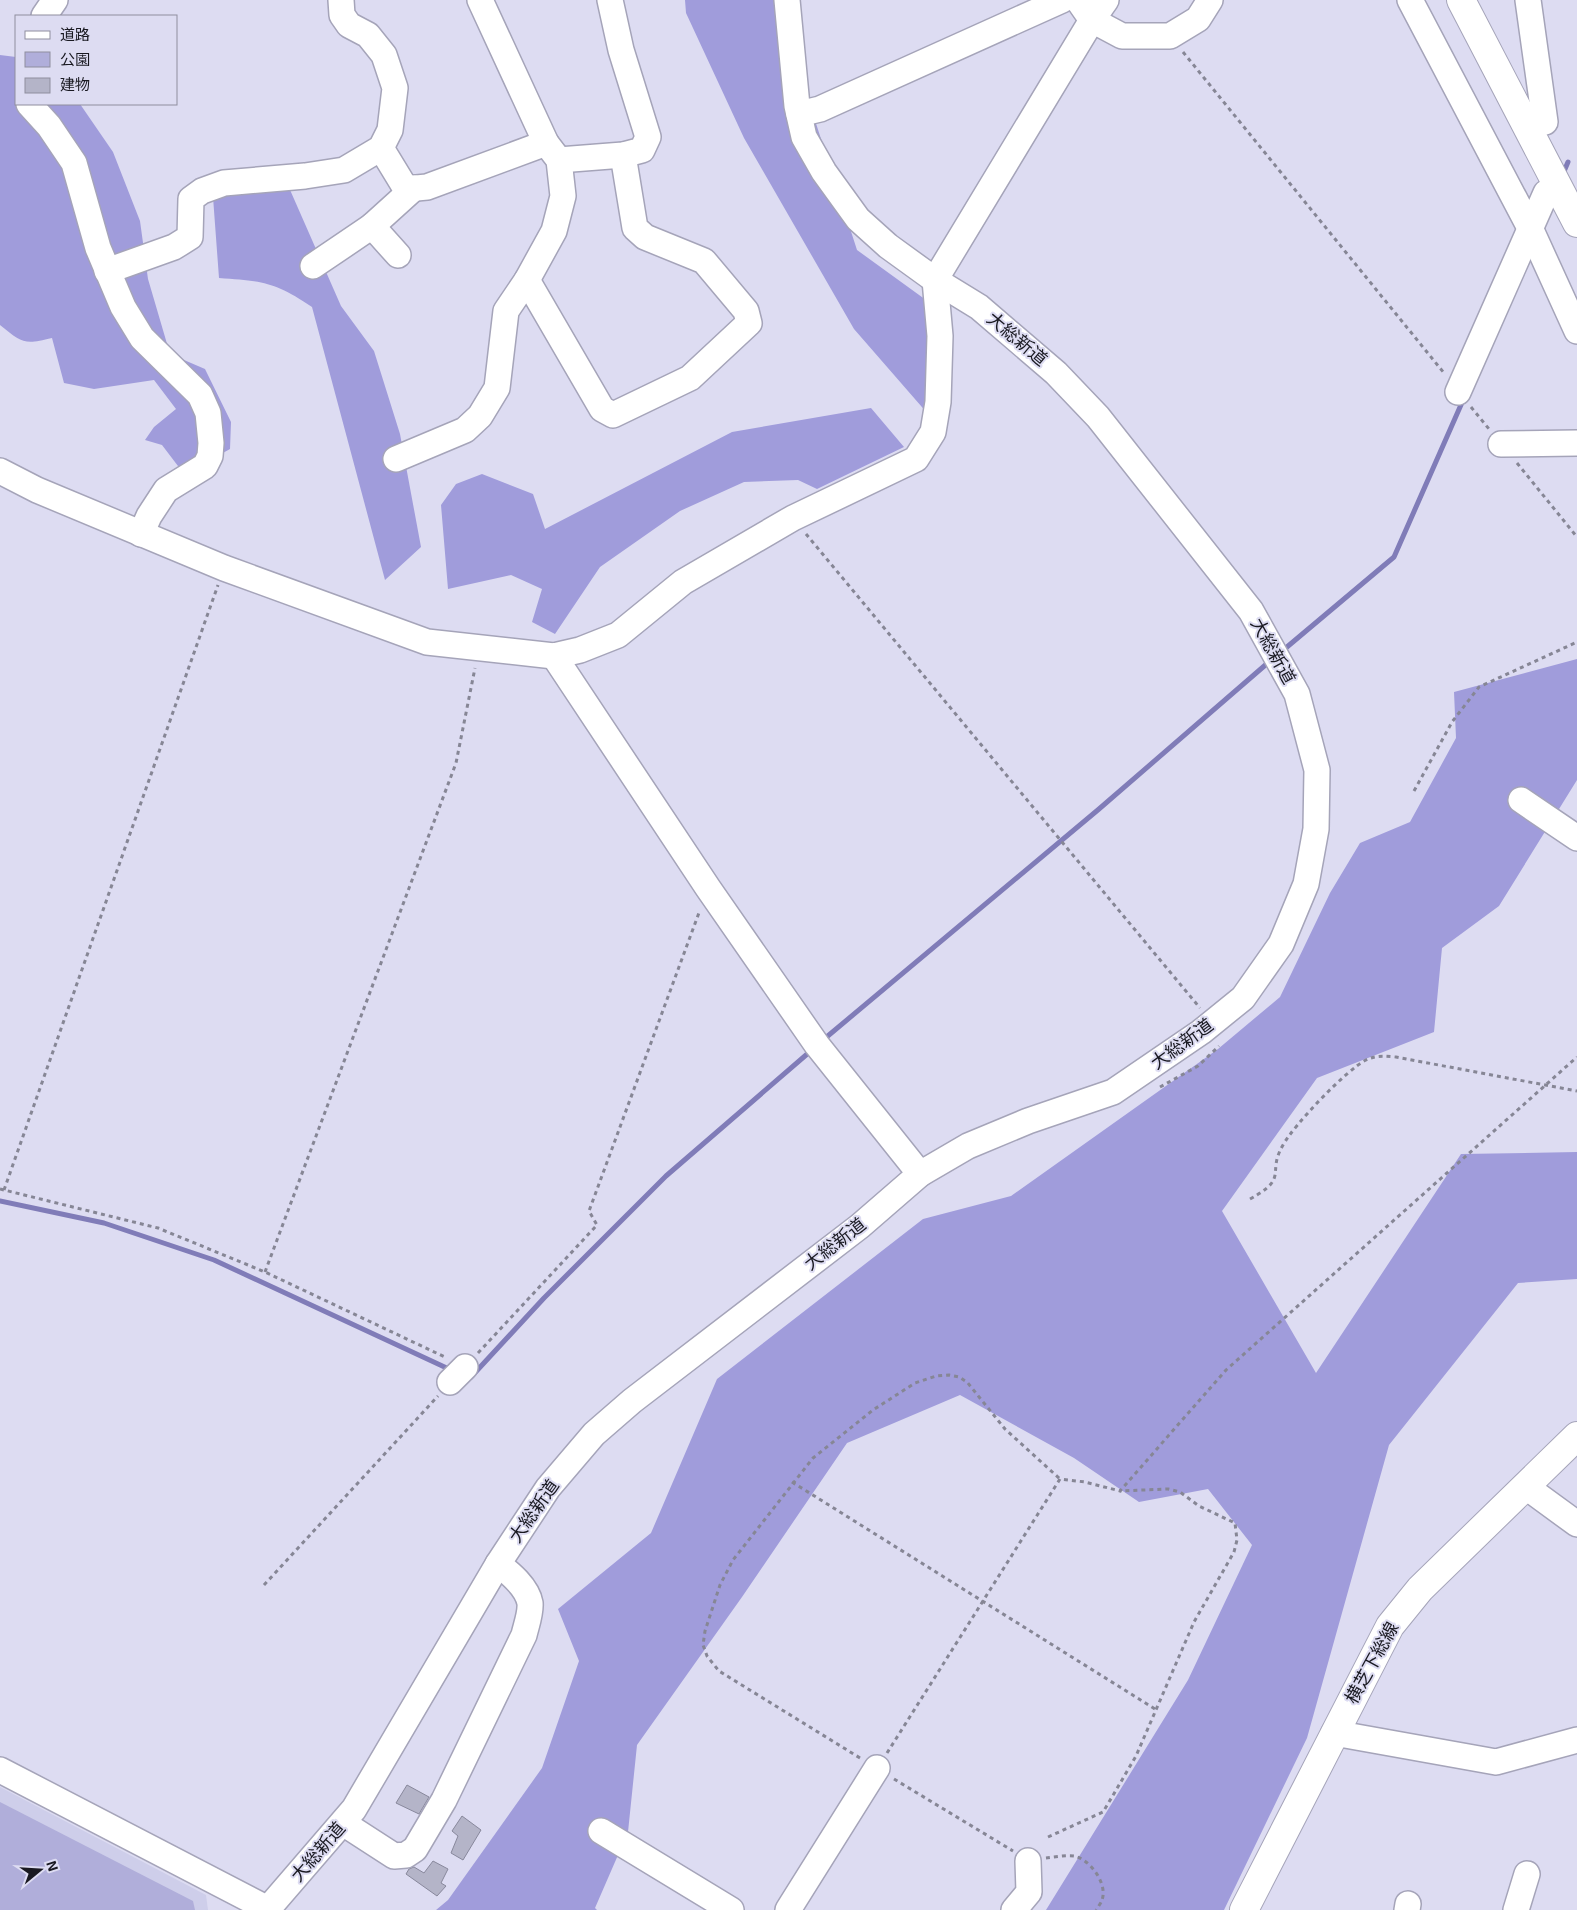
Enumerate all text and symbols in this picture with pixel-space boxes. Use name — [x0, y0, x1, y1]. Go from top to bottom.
legend — [15, 15, 178, 105]
text: 道路 — [60, 25, 90, 43]
text: 公園 — [60, 50, 90, 68]
text: 建物 — [60, 75, 90, 93]
street label: 大総新道 — [983, 307, 1052, 370]
street label: 大総新道 — [1247, 614, 1301, 687]
street label: 大総新道 — [1146, 1013, 1217, 1073]
street label: 大総新道 — [799, 1212, 870, 1274]
street label: 大総新道 — [504, 1475, 563, 1546]
street label: 横芝下総線 — [1340, 1618, 1403, 1707]
street label: 大総新道 — [285, 1817, 349, 1886]
north arrow — [15, 1845, 65, 1895]
text: N — [43, 1858, 62, 1873]

